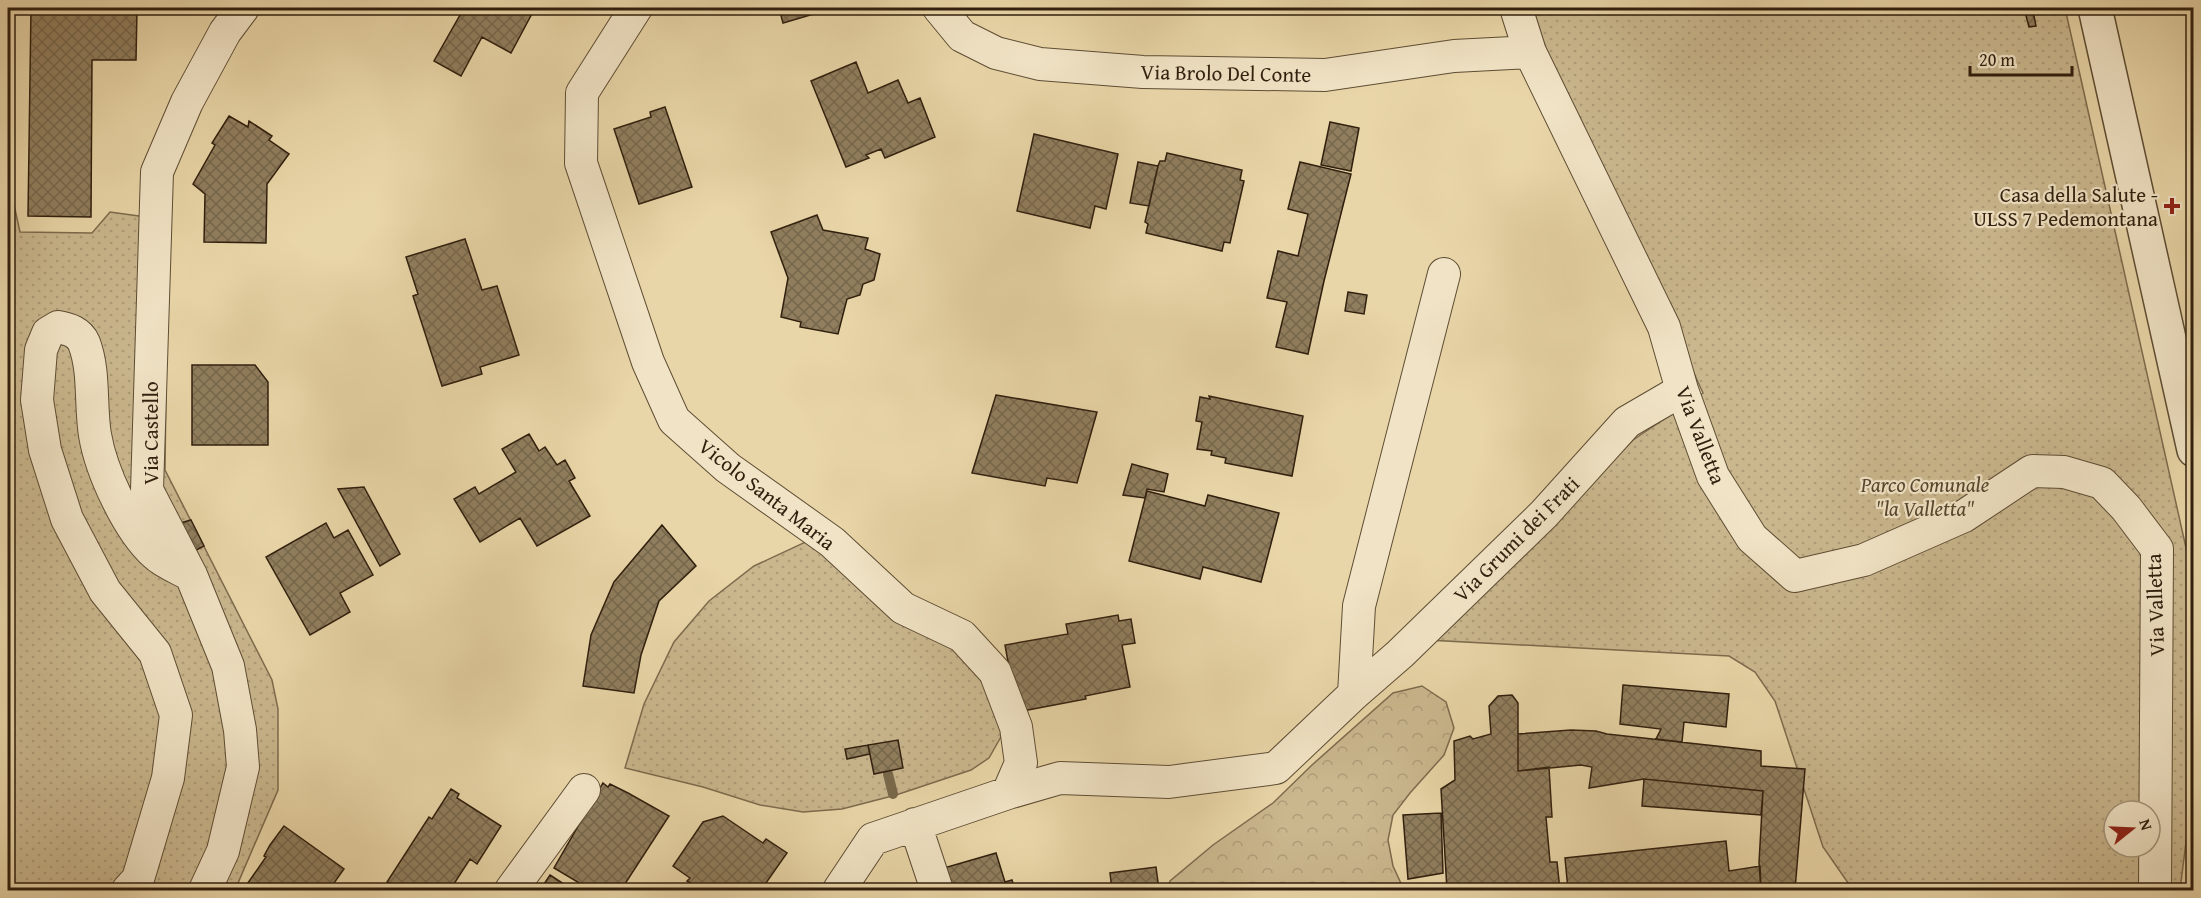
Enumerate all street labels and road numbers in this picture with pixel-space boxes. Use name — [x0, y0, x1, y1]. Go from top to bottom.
street label: Via Brolo Del Conte — [1140, 56, 1312, 90]
street label: Via Castello — [135, 381, 166, 485]
street label: Via Valletta — [1668, 381, 1734, 489]
street label: Vicolo Santa Maria — [692, 431, 842, 557]
street label: Via Grumi dei Frati — [1446, 469, 1586, 609]
street label: Via Valletta — [2138, 553, 2172, 657]

